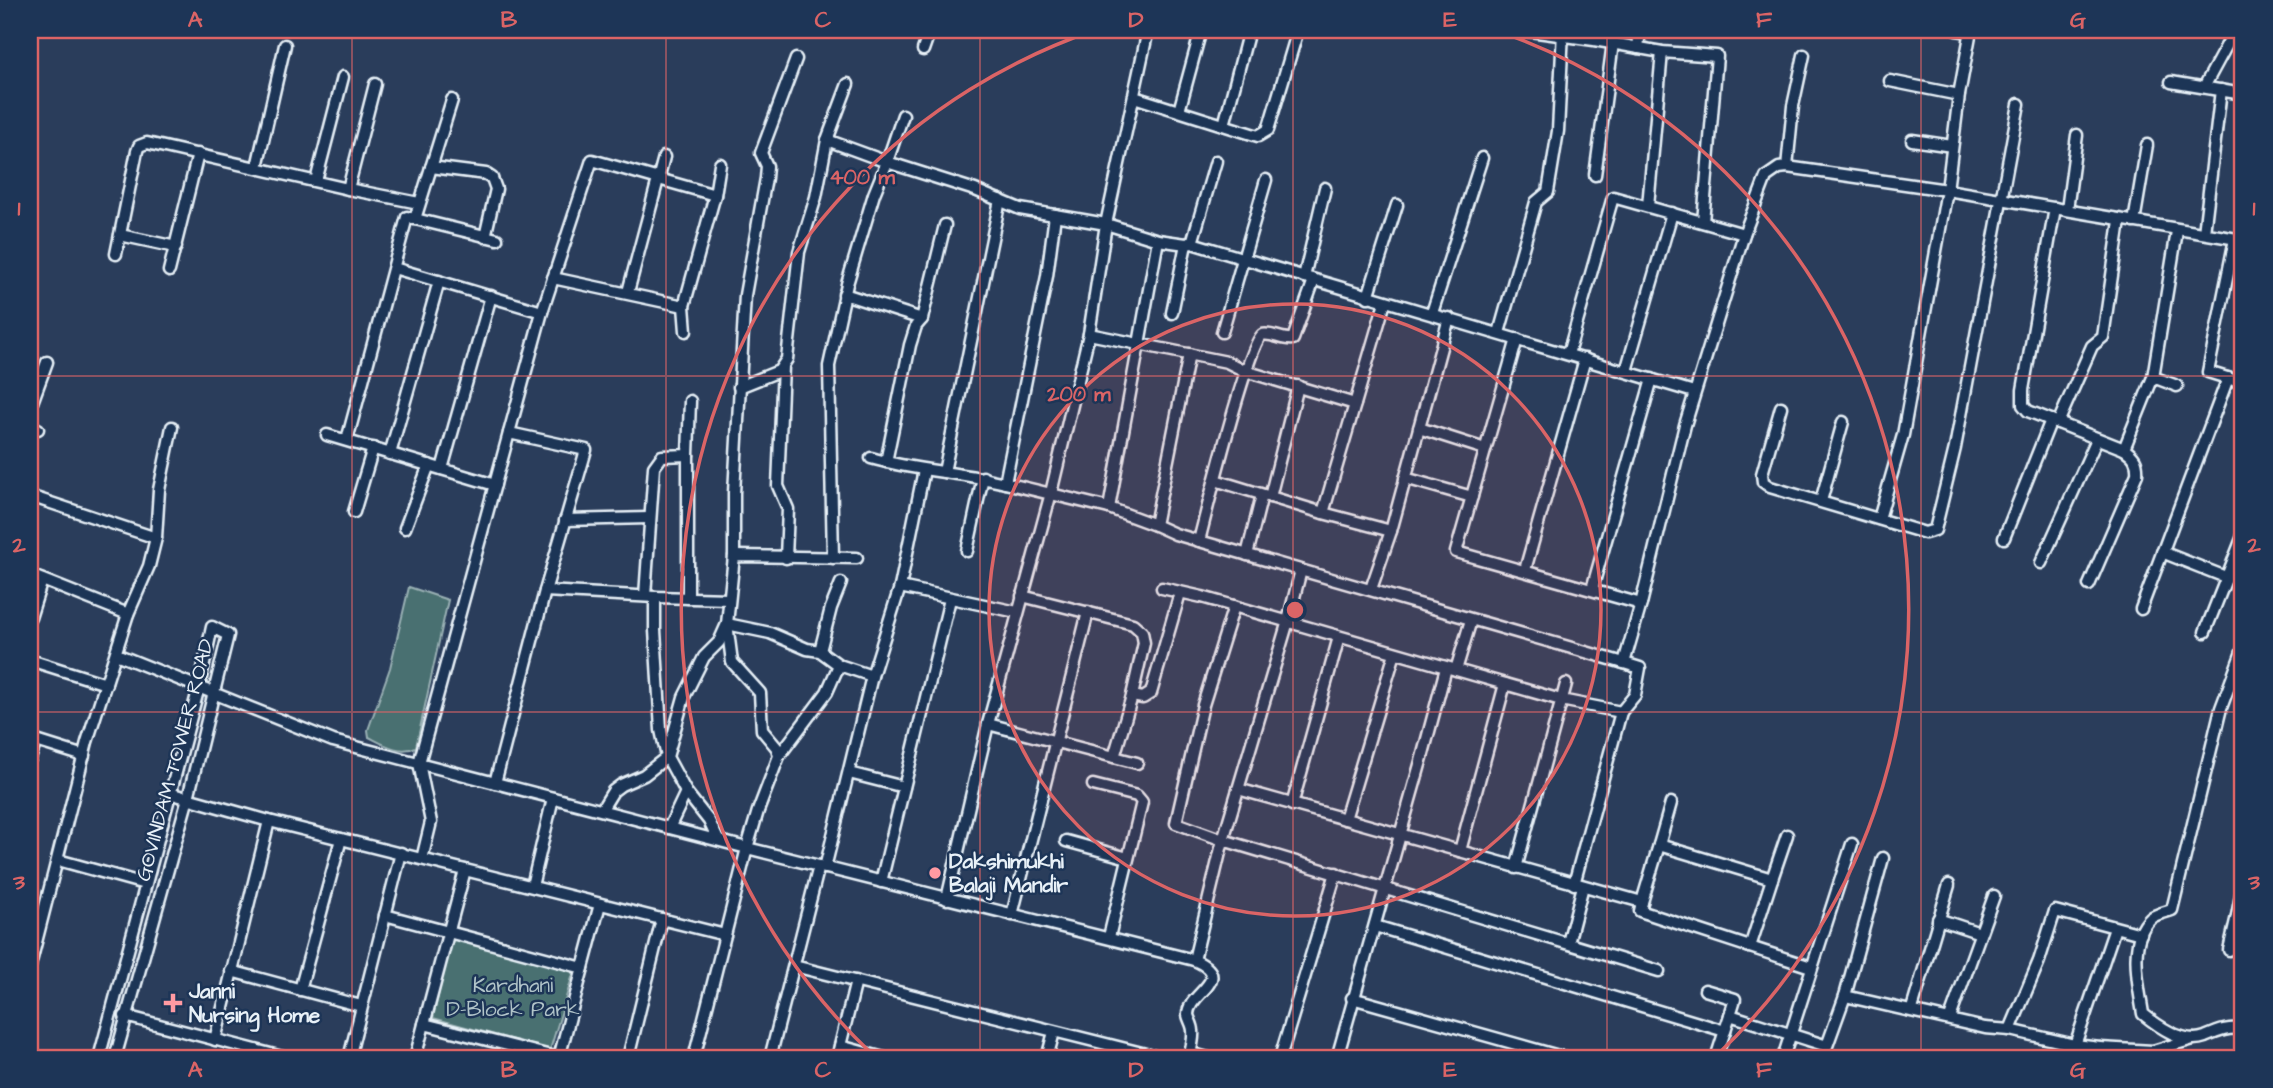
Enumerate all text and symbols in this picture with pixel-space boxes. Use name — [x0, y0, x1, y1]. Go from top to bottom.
text: A — [188, 4, 203, 36]
text: B — [501, 4, 518, 36]
text: C — [815, 4, 832, 36]
text: D — [1129, 4, 1144, 36]
text: E — [1443, 4, 1457, 36]
text: F — [1756, 4, 1773, 36]
text: G — [2070, 4, 2086, 36]
text: 400 m — [829, 163, 895, 192]
text: 1 — [18, 192, 21, 224]
text: 1 — [2253, 192, 2256, 224]
text: 200 m — [1046, 380, 1111, 409]
text: 2 — [11, 529, 26, 561]
text: 2 — [2246, 529, 2261, 561]
centre of rings — [1283, 598, 1307, 622]
street label: GOVINDAM TOWER ROAD — [129, 635, 221, 884]
place label: Dakshimukhi Balaji Mandir — [949, 847, 1068, 901]
marker: Dakshimukhi Balaji Mandir — [927, 865, 943, 881]
text: 3 — [12, 866, 25, 898]
text: 3 — [2247, 866, 2260, 898]
park label: Kardhani D-Block Park — [446, 971, 580, 1024]
place label: Janni Nursing Home — [188, 977, 321, 1032]
marker: Janni Nursing Home — [163, 993, 183, 1013]
text: A — [188, 1054, 203, 1086]
text: B — [501, 1054, 518, 1086]
text: C — [815, 1054, 832, 1086]
text: D — [1129, 1054, 1144, 1086]
text: E — [1443, 1054, 1457, 1086]
text: F — [1756, 1054, 1773, 1086]
text: G — [2070, 1054, 2086, 1086]

